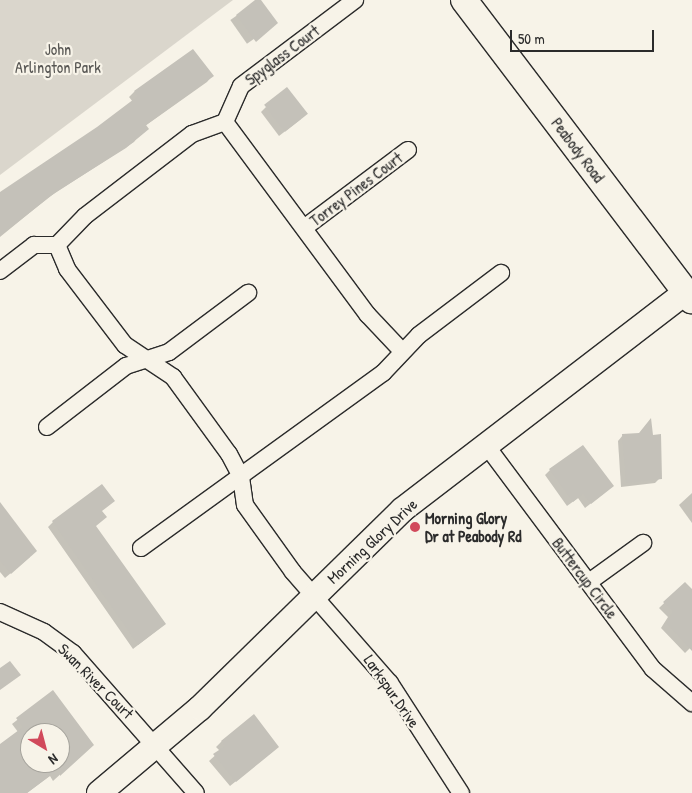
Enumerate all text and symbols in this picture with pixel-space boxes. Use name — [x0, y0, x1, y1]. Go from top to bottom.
scale bar — [512, 20, 656, 52]
street label: Spyglass Court — [241, 21, 323, 89]
text: 50 m — [518, 28, 545, 49]
park label: John Arlington Park — [15, 39, 101, 77]
street label: Peabody Road — [547, 114, 609, 186]
street label: Torrey Pines Court — [306, 148, 406, 230]
street label: Morning Glory Drive — [323, 494, 421, 588]
place label: Morning Glory Dr at Peabody Rd — [425, 508, 521, 546]
marker: Morning Glory Dr at Peabody Rd — [409, 521, 421, 533]
street label: Buttercup Circle — [548, 534, 622, 622]
street label: Swan River Court — [54, 639, 138, 723]
street label: Larkspur Drive — [360, 651, 424, 731]
north arrow — [20, 723, 70, 773]
text: N — [45, 750, 62, 769]

